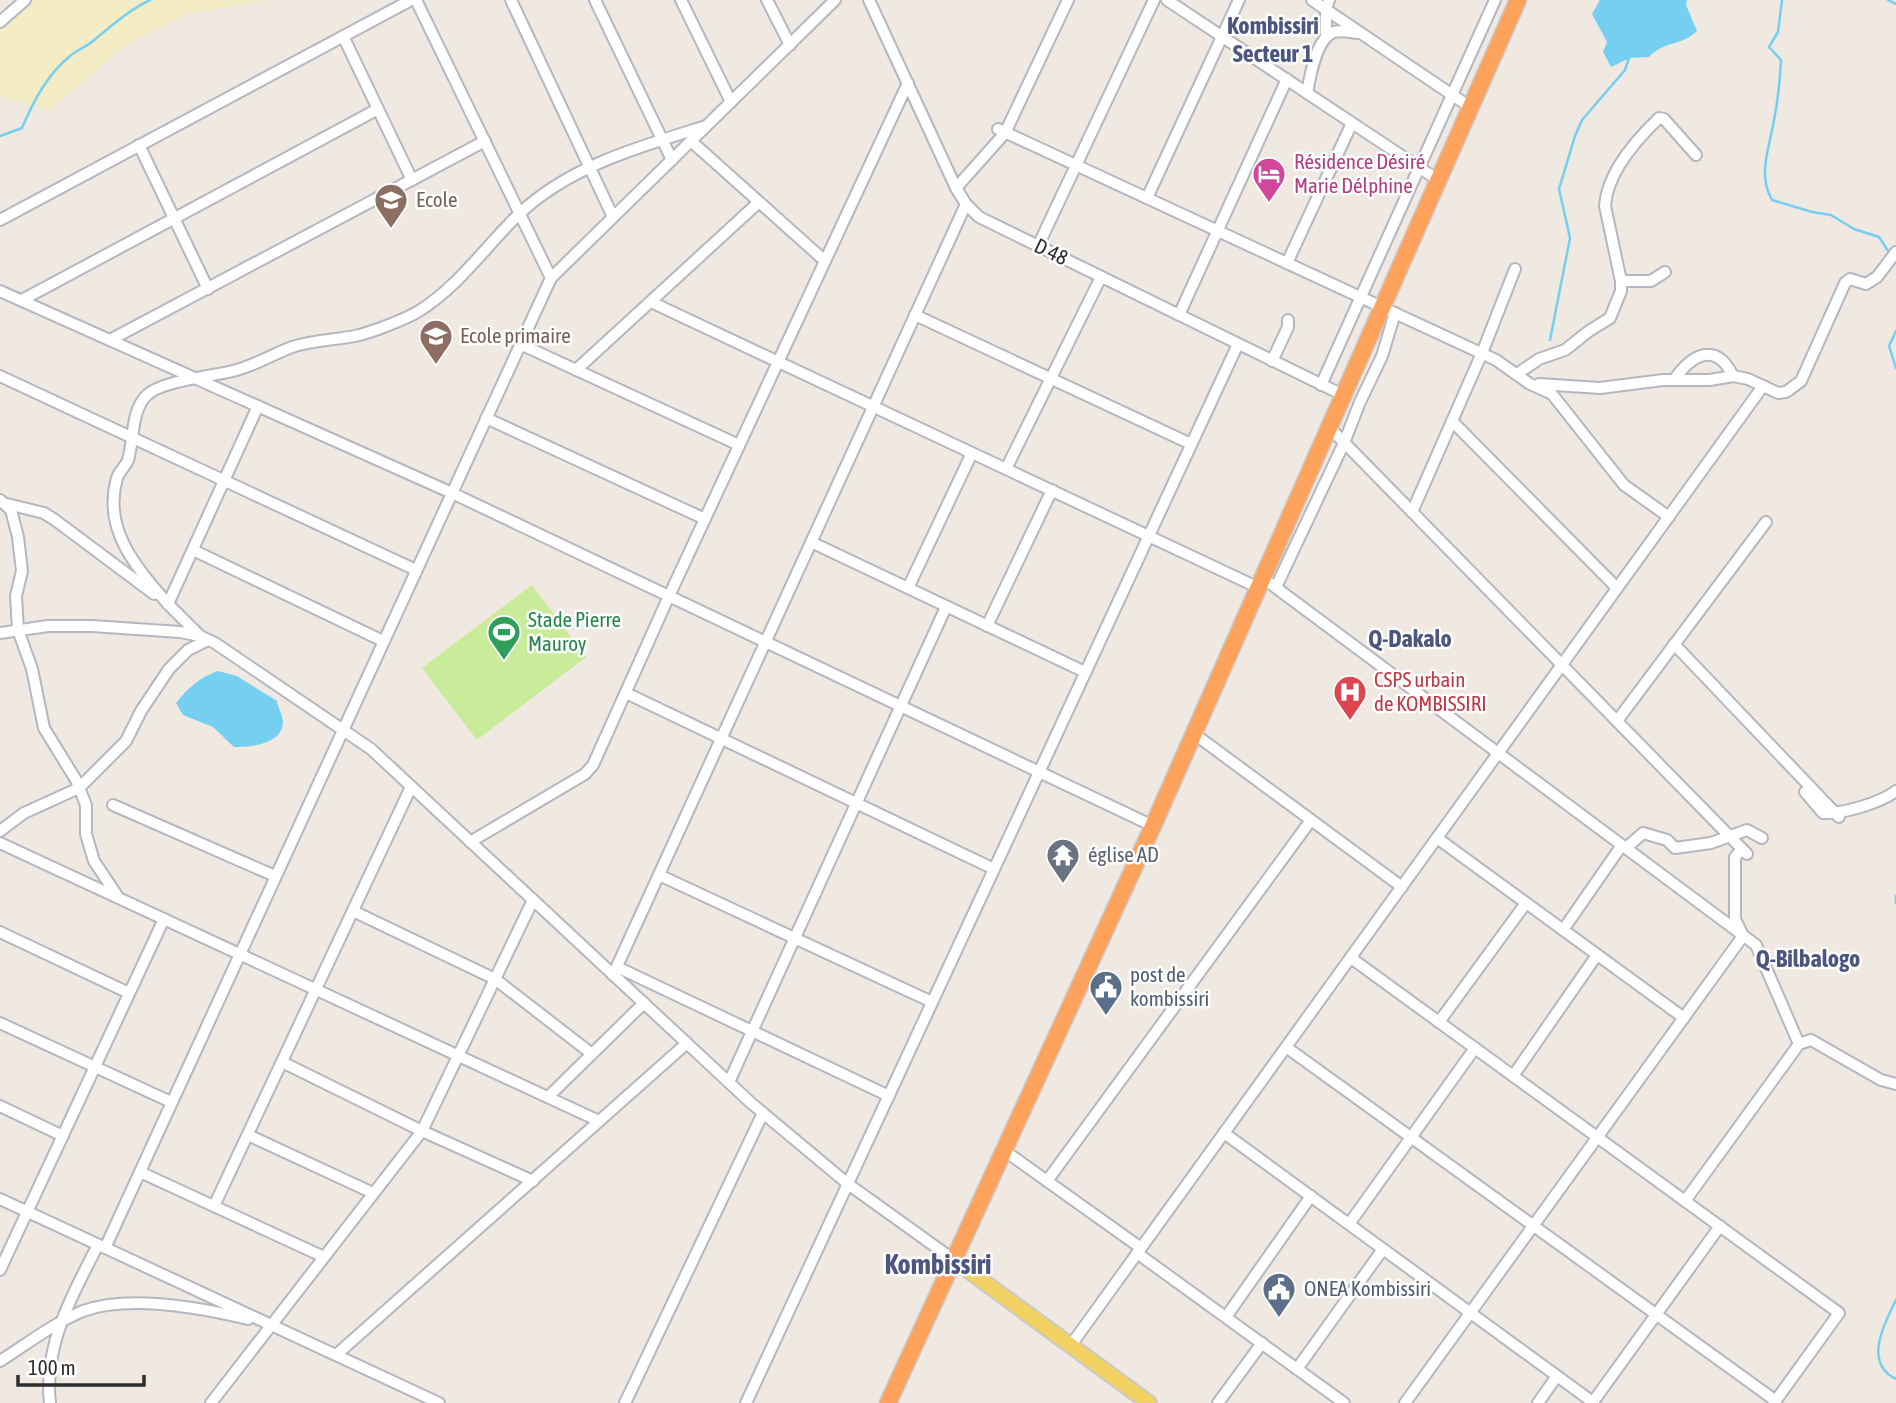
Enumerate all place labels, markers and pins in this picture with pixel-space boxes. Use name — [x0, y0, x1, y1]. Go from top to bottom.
place label: Résidence Désiré Marie Délphine — [1294, 149, 1425, 197]
hotel icon: Résidence Désiré Marie Délphine — [1250, 155, 1288, 204]
school or university icon: Ecole — [372, 181, 410, 230]
place label: Ecole — [416, 187, 457, 211]
school or university icon: Ecole primaire — [417, 317, 455, 366]
place label: Ecole primaire — [460, 323, 571, 347]
place label: Stade Pierre Mauroy — [528, 607, 621, 655]
sports icon: Stade Pierre Mauroy — [485, 613, 523, 662]
place label: CSPS urbain de KOMBISSIRI — [1374, 667, 1487, 715]
hospital icon: CSPS urbain de KOMBISSIRI — [1331, 673, 1369, 722]
temple icon: église AD — [1044, 836, 1082, 885]
place label: église AD — [1088, 842, 1159, 866]
place label: post de kombissiri — [1130, 962, 1209, 1010]
public building icon: post de kombissiri — [1087, 968, 1125, 1017]
public building icon: ONEA Kombissiri — [1260, 1270, 1298, 1319]
place label: ONEA Kombissiri — [1304, 1276, 1431, 1300]

